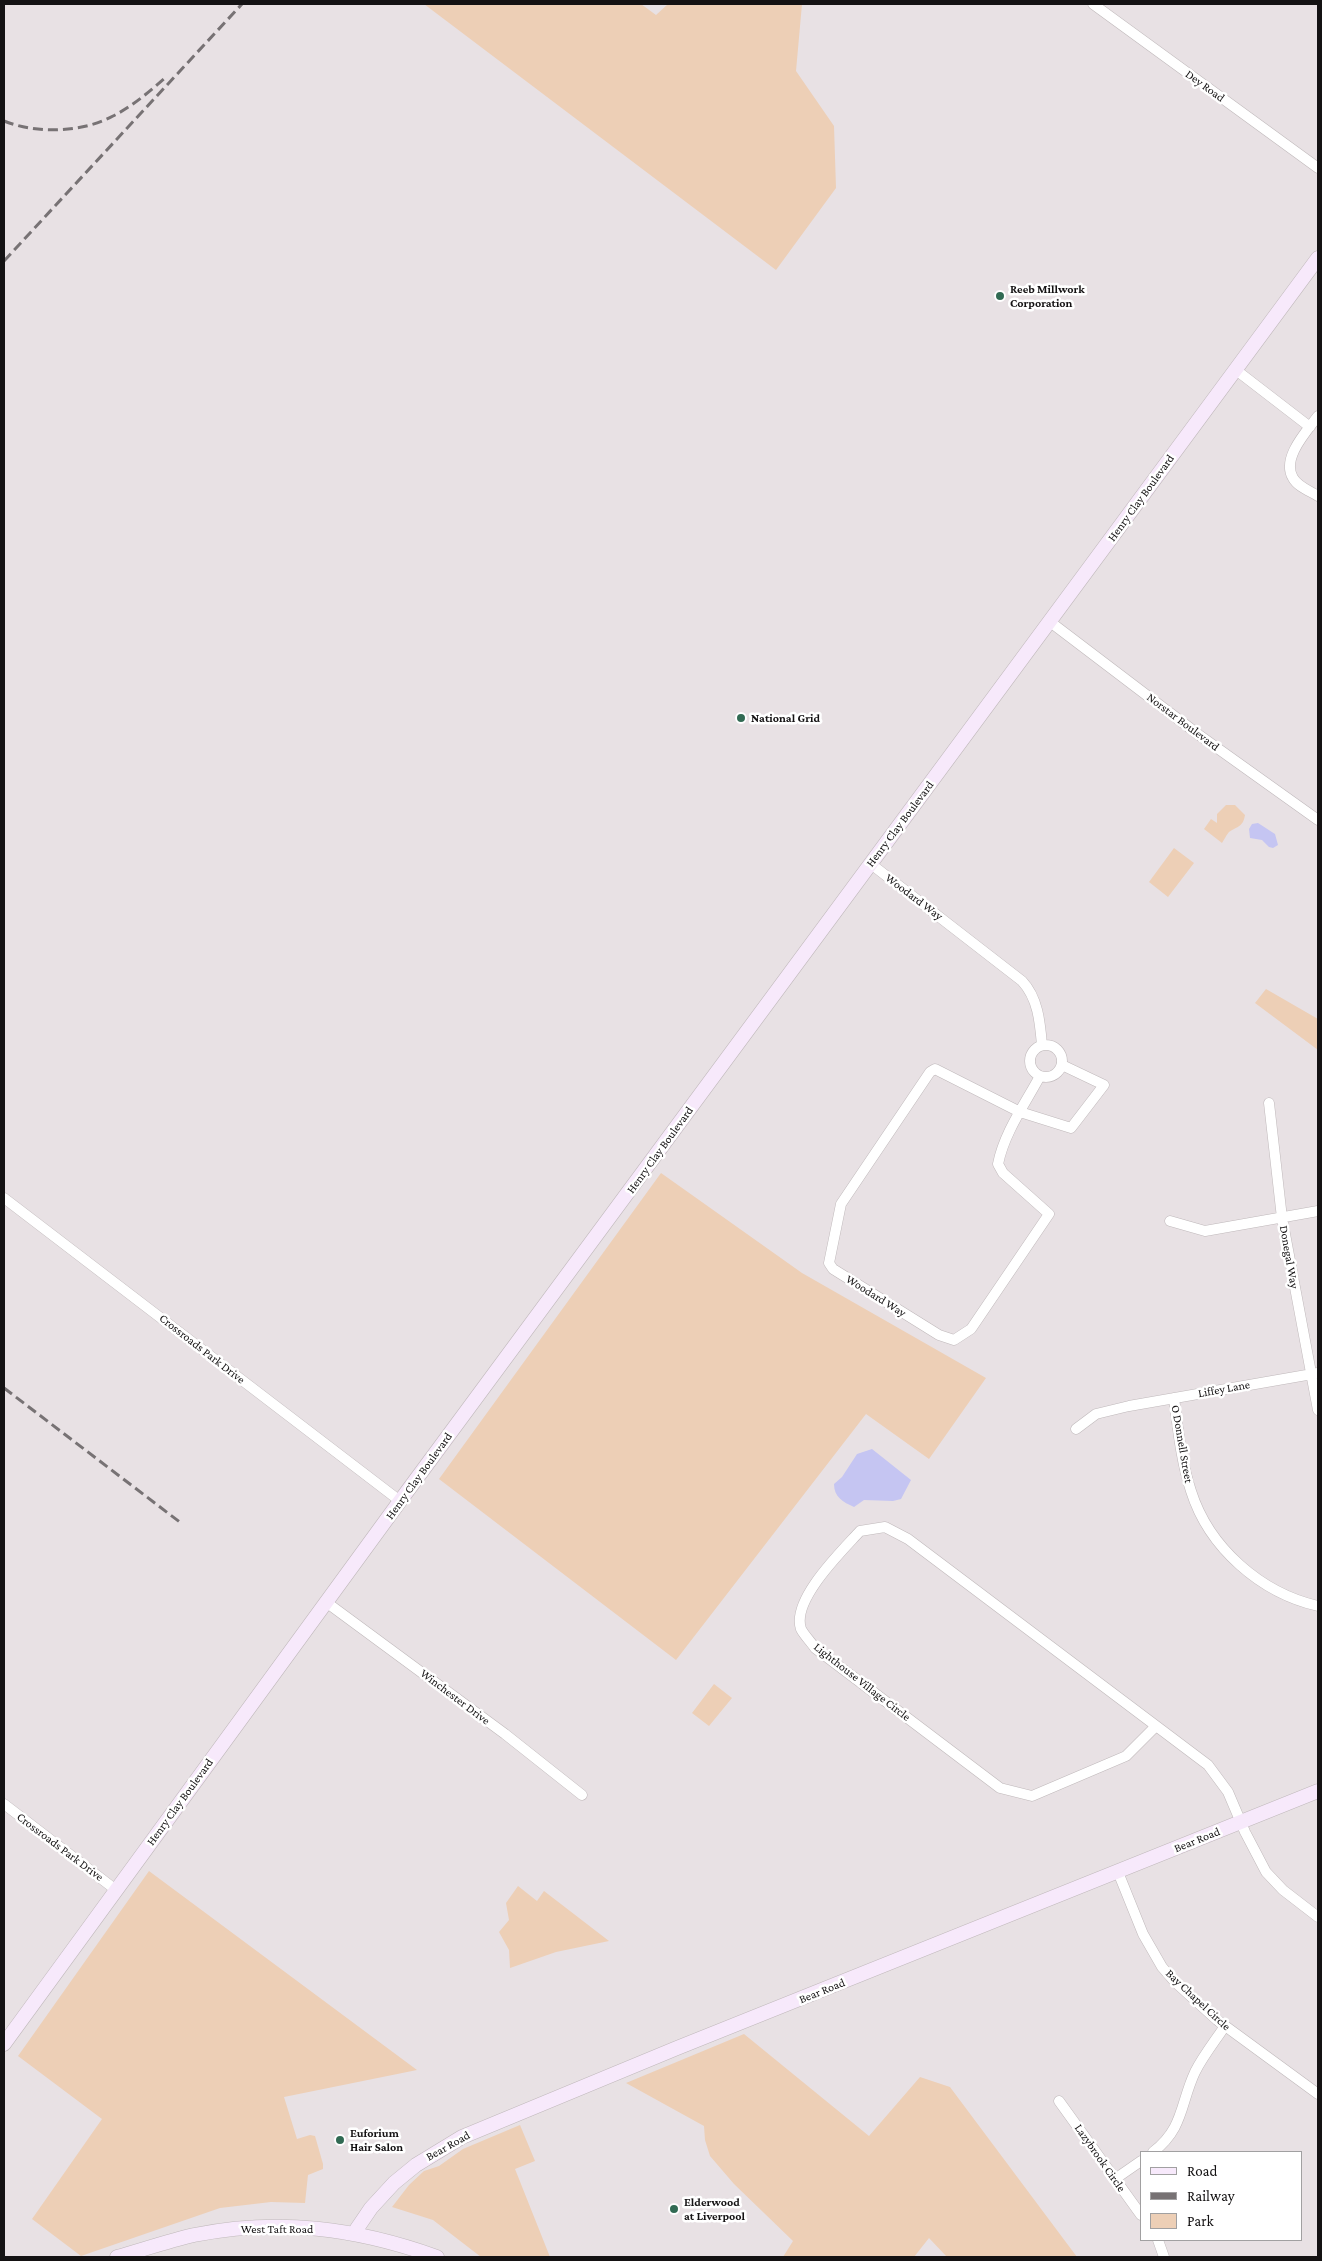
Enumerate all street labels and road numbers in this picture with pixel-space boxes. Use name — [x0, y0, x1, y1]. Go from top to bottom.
street label: Dey Road — [1182, 67, 1228, 105]
street label: Henry Clay Boulevard — [1105, 452, 1177, 544]
street label: Norstar Boulevard — [1144, 690, 1222, 754]
street label: Henry Clay Boulevard — [863, 778, 937, 870]
street label: Woodard Way — [882, 871, 946, 923]
street label: Henry Clay Boulevard — [624, 1104, 696, 1196]
street label: Donegal Way — [1276, 1224, 1302, 1290]
street label: Woodard Way — [843, 1272, 909, 1320]
street label: Crossroads Park Drive — [156, 1311, 248, 1387]
street label: Liffey Lane — [1197, 1377, 1251, 1401]
street label: O Donnell Street — [1168, 1404, 1196, 1484]
street label: Henry Clay Boulevard — [383, 1430, 455, 1522]
street label: Lighthouse Village Circle — [811, 1640, 913, 1724]
street label: Winchester Drive — [417, 1666, 493, 1728]
street label: Henry Clay Boulevard — [144, 1756, 216, 1848]
street label: Crossroads Park Drive — [14, 1810, 106, 1884]
street label: Bear Road — [1172, 1824, 1222, 1856]
street label: Bay Chapel Circle — [1163, 1966, 1233, 2034]
street label: Bear Road — [797, 1975, 847, 2007]
street label: Lazybrook Circle — [1071, 2121, 1129, 2195]
street label: Bear Road — [423, 2128, 473, 2164]
street label: West Taft Road — [241, 2222, 313, 2236]

